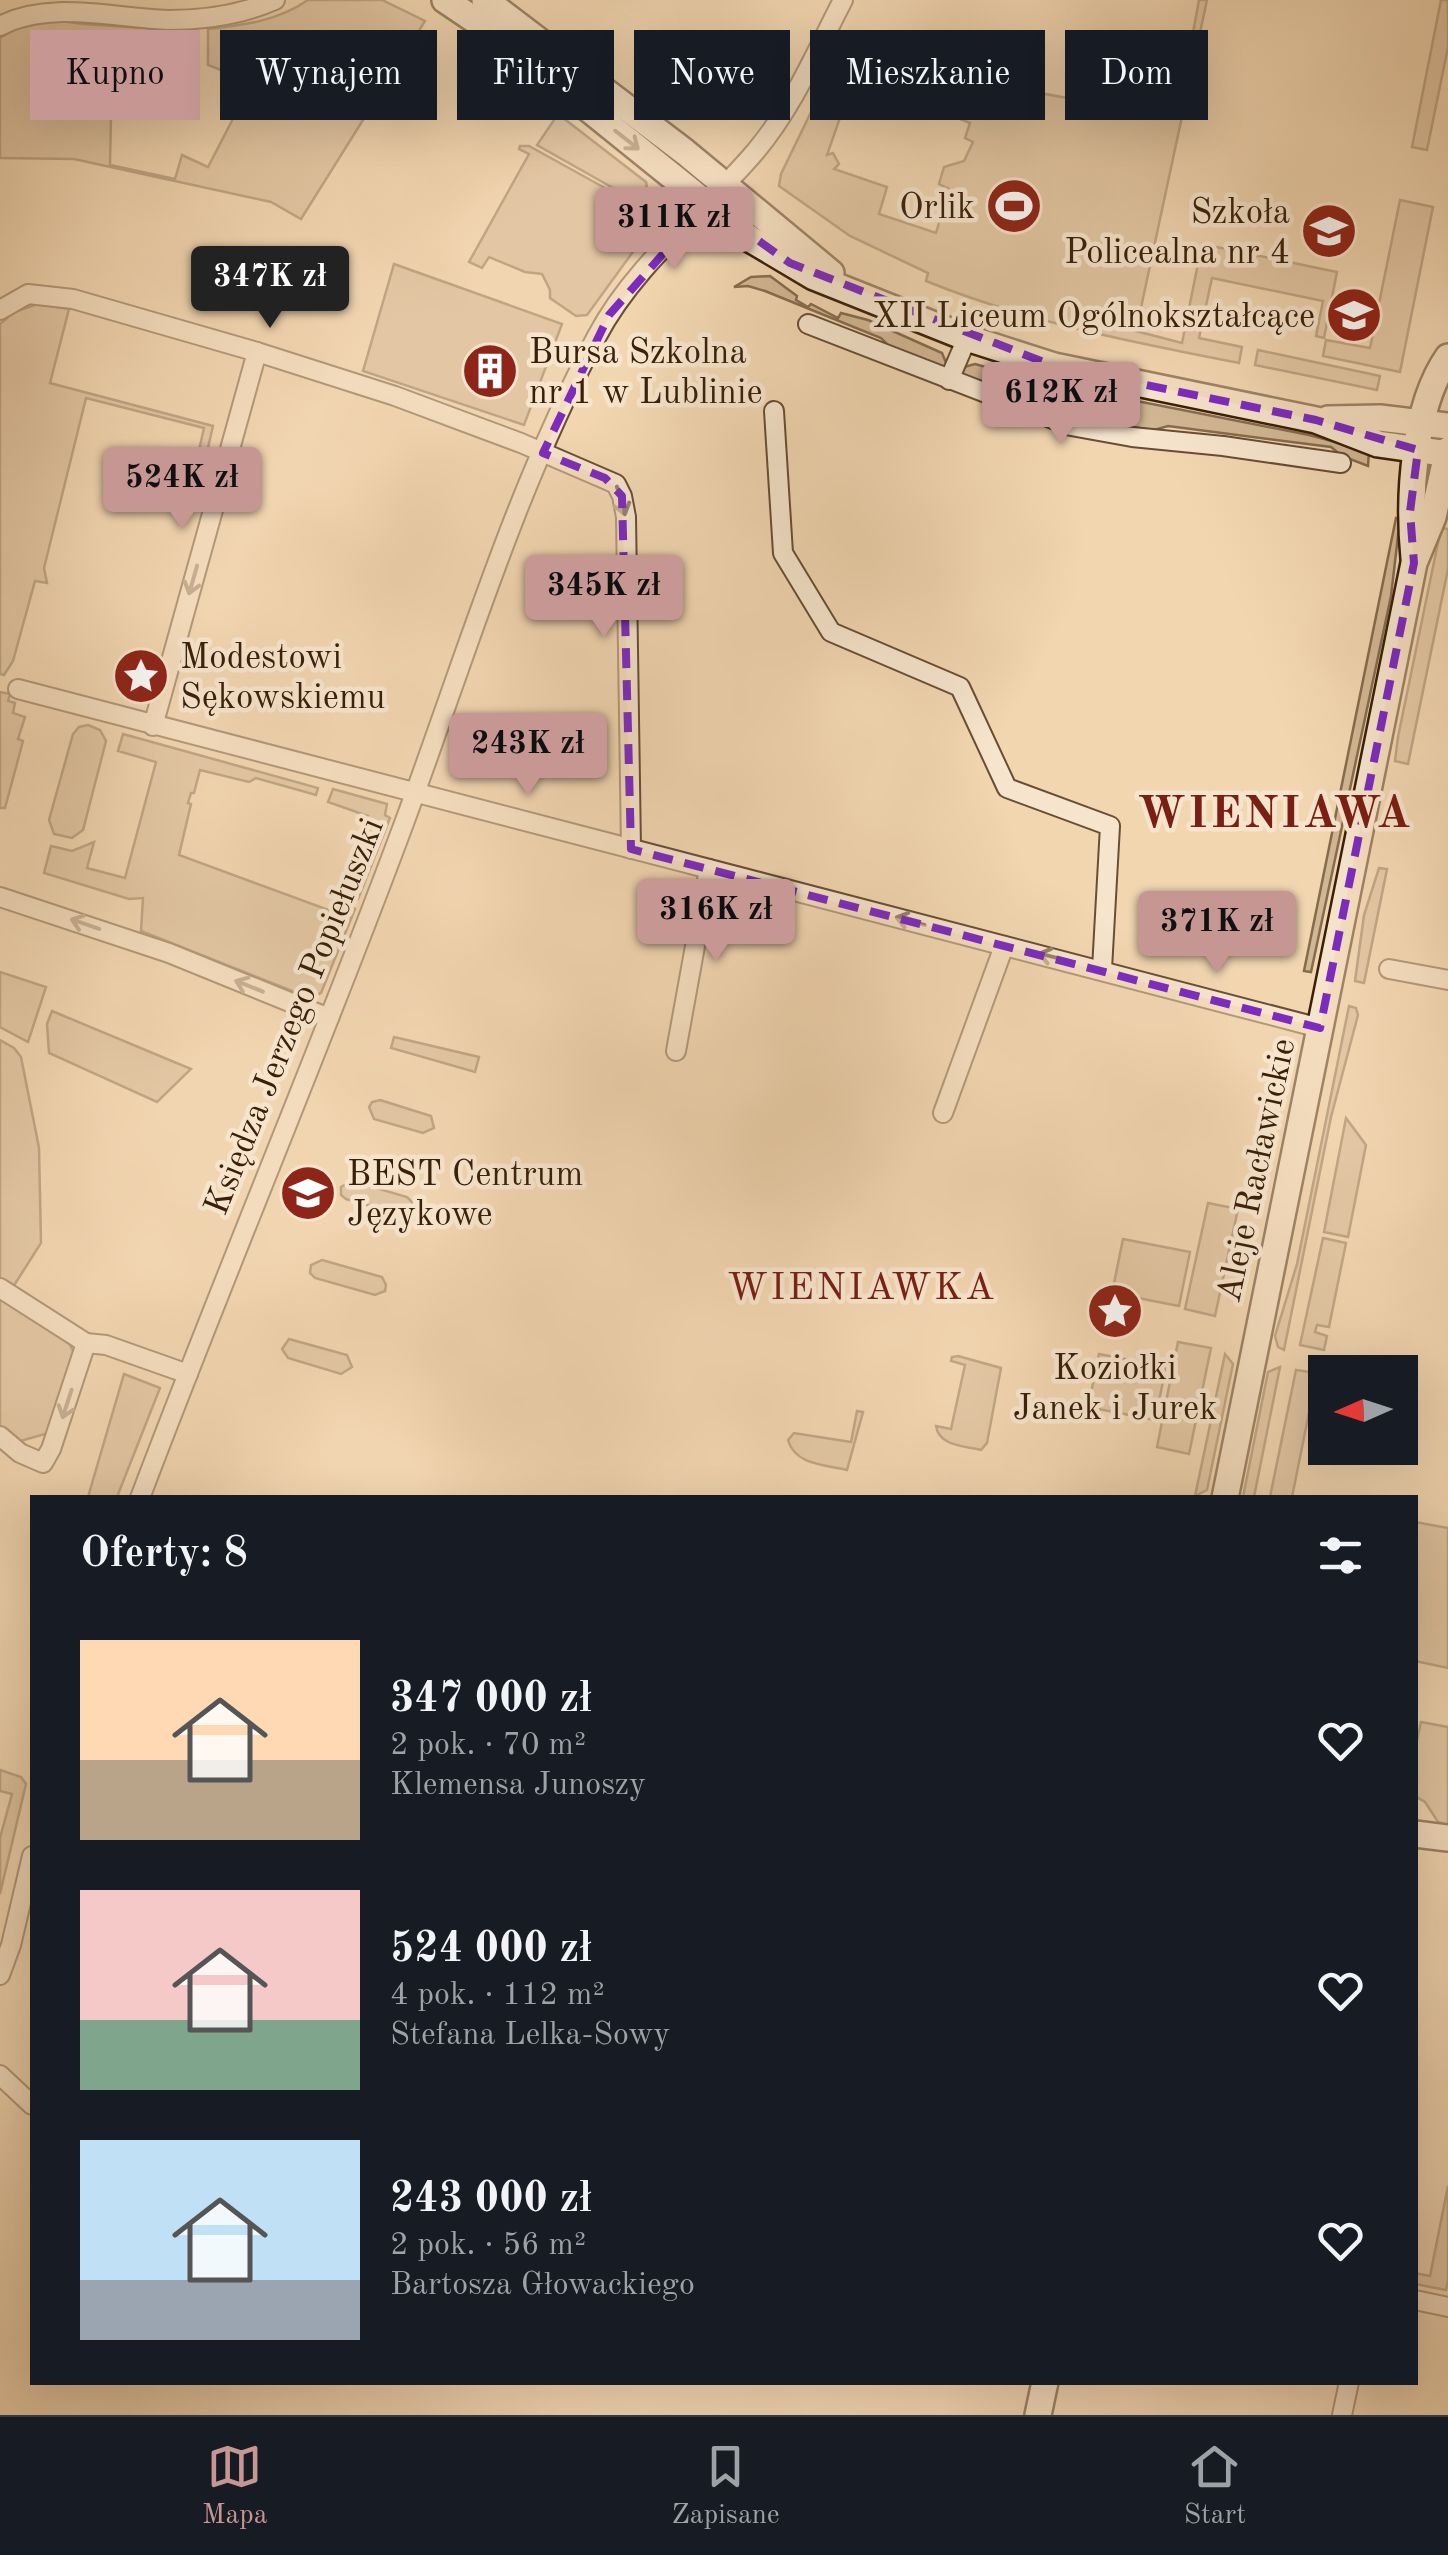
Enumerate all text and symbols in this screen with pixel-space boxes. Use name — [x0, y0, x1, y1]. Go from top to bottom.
chip: Kupno — [30, 30, 200, 120]
chip: Wynajem — [220, 30, 437, 120]
chip: Filtry — [457, 30, 614, 120]
chip: Nowe — [634, 30, 790, 120]
chip: Mieszkanie — [810, 30, 1045, 120]
chip: Dom — [1065, 30, 1208, 120]
one-way arrow — [614, 129, 640, 151]
sports icon: Orlik — [984, 176, 1044, 236]
pin: 311K zł — [582, 187, 766, 272]
place label: Orlik — [899, 191, 975, 226]
place label: Szkoła Policealna nr 4 — [1064, 196, 1290, 271]
school or university icon: Szkoła Policealna nr 4 — [1299, 201, 1359, 261]
text: 311K zł — [617, 203, 731, 235]
pin: 347K zł — [178, 246, 362, 331]
text: 347K zł — [213, 262, 327, 294]
school or university icon: XII Liceum Ogólnokształcące — [1324, 285, 1384, 345]
place label: XII Liceum Ogólnokształcące — [872, 300, 1315, 335]
place label: Bursa Szkolna nr 1 w Lublinie — [529, 336, 763, 411]
building icon: Bursa Szkolna nr 1 w Lublinie — [460, 341, 520, 401]
pin: 612K zł — [969, 362, 1153, 447]
text: 612K zł — [1004, 378, 1118, 410]
pin: 524K zł — [90, 447, 274, 532]
text: 524K zł — [125, 463, 239, 495]
one-way arrow — [613, 484, 631, 516]
pin: 345K zł — [512, 555, 696, 640]
one-way arrow — [183, 564, 201, 596]
text: 345K zł — [547, 571, 661, 603]
place label: Modestowi Sękowskiemu — [180, 641, 385, 716]
place icon: Modestowi Sękowskiemu — [111, 646, 171, 706]
pin: 243K zł — [436, 713, 620, 798]
text: 243K zł — [471, 729, 585, 761]
district label: WIENIAWA — [1137, 793, 1413, 838]
street label: Księdza Jerzego Popiełuszki — [200, 814, 391, 1220]
pin: 316K zł — [624, 879, 808, 964]
pin: 371K zł — [1125, 891, 1309, 976]
text: 316K zł — [659, 895, 773, 927]
text: 371K zł — [1160, 907, 1274, 939]
one-way arrow — [895, 911, 927, 929]
one-way arrow — [70, 913, 102, 931]
one-way arrow — [1038, 947, 1069, 966]
one-way arrow — [234, 975, 265, 993]
street label: Aleje Racławickie — [1212, 1035, 1302, 1306]
place label: BEST Centrum Językowe — [347, 1158, 583, 1233]
school or university icon: BEST Centrum Językowe — [278, 1163, 338, 1223]
district label: WIENIAWKA — [727, 1270, 997, 1308]
place icon: Koziołki Janek i Jurek — [1085, 1281, 1145, 1341]
place label: Koziołki Janek i Jurek — [1013, 1352, 1217, 1427]
north arrow — [1308, 1355, 1418, 1465]
map controls — [1308, 1355, 1418, 1465]
one-way arrow — [56, 1387, 74, 1419]
icon: filters — [1313, 1528, 1368, 1583]
text: Oferty: 8 — [80, 1534, 248, 1576]
text: 347 000 zł — [390, 1679, 592, 1721]
icon: home — [160, 1680, 280, 1800]
icon: heart — [1313, 1713, 1368, 1768]
text: 2 pok. · 70 m² — [390, 1730, 586, 1762]
text: Klemensa Junoszy — [390, 1770, 646, 1802]
text: 524 000 zł — [390, 1929, 592, 1971]
icon: home — [160, 1930, 280, 2050]
icon: heart — [1313, 1963, 1368, 2018]
text: 4 pok. · 112 m² — [390, 1980, 605, 2012]
text: Stefana Lelka-Sowy — [390, 2020, 670, 2052]
text: 243 000 zł — [390, 2179, 592, 2221]
icon: home — [160, 2180, 280, 2300]
icon: heart — [1313, 2213, 1368, 2268]
text: 2 pok. · 56 m² — [390, 2230, 586, 2262]
text: Bartosza Głowackiego — [390, 2270, 695, 2302]
tab: Mapa — [202, 2439, 268, 2534]
tab: Zapisane — [672, 2439, 780, 2534]
tab: Start — [1184, 2439, 1246, 2534]

